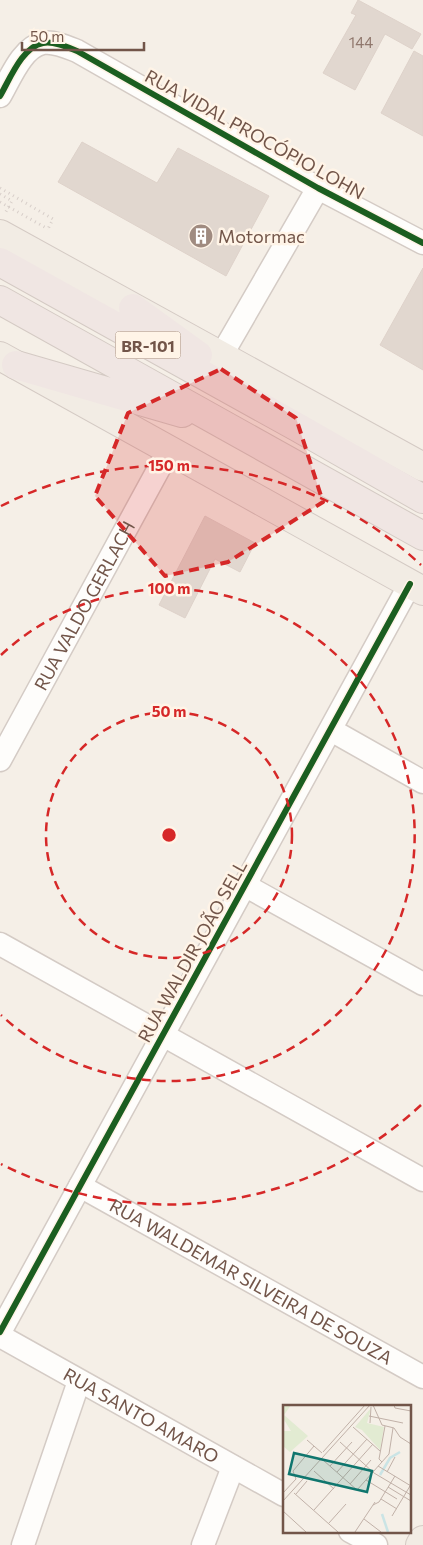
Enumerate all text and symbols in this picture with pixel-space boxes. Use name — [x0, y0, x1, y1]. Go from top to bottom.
scale bar — [22, 20, 145, 52]
text: 50 m — [30, 27, 64, 45]
house number: 144 — [349, 33, 373, 51]
street label: RUA VIDAL PROCÓPIO LOHN — [141, 64, 369, 204]
building icon: Motormac — [188, 223, 214, 249]
place label: Motormac — [218, 225, 305, 247]
road number: BR-101 — [116, 332, 180, 358]
text: 150 m — [148, 456, 190, 474]
street label: RUA VALDO GERLACH — [29, 517, 139, 694]
text: 100 m — [148, 579, 190, 597]
text: 50 m — [152, 702, 186, 720]
centre of rings — [160, 826, 178, 844]
street label: RUA WALDIR JOÃO SELL — [133, 856, 251, 1046]
street label: RUA WALDEMAR SILVEIRA DE SOUZA — [106, 1194, 396, 1369]
street label: RUA SANTO AMARO — [60, 1363, 223, 1467]
inset map — [283, 1405, 410, 1532]

